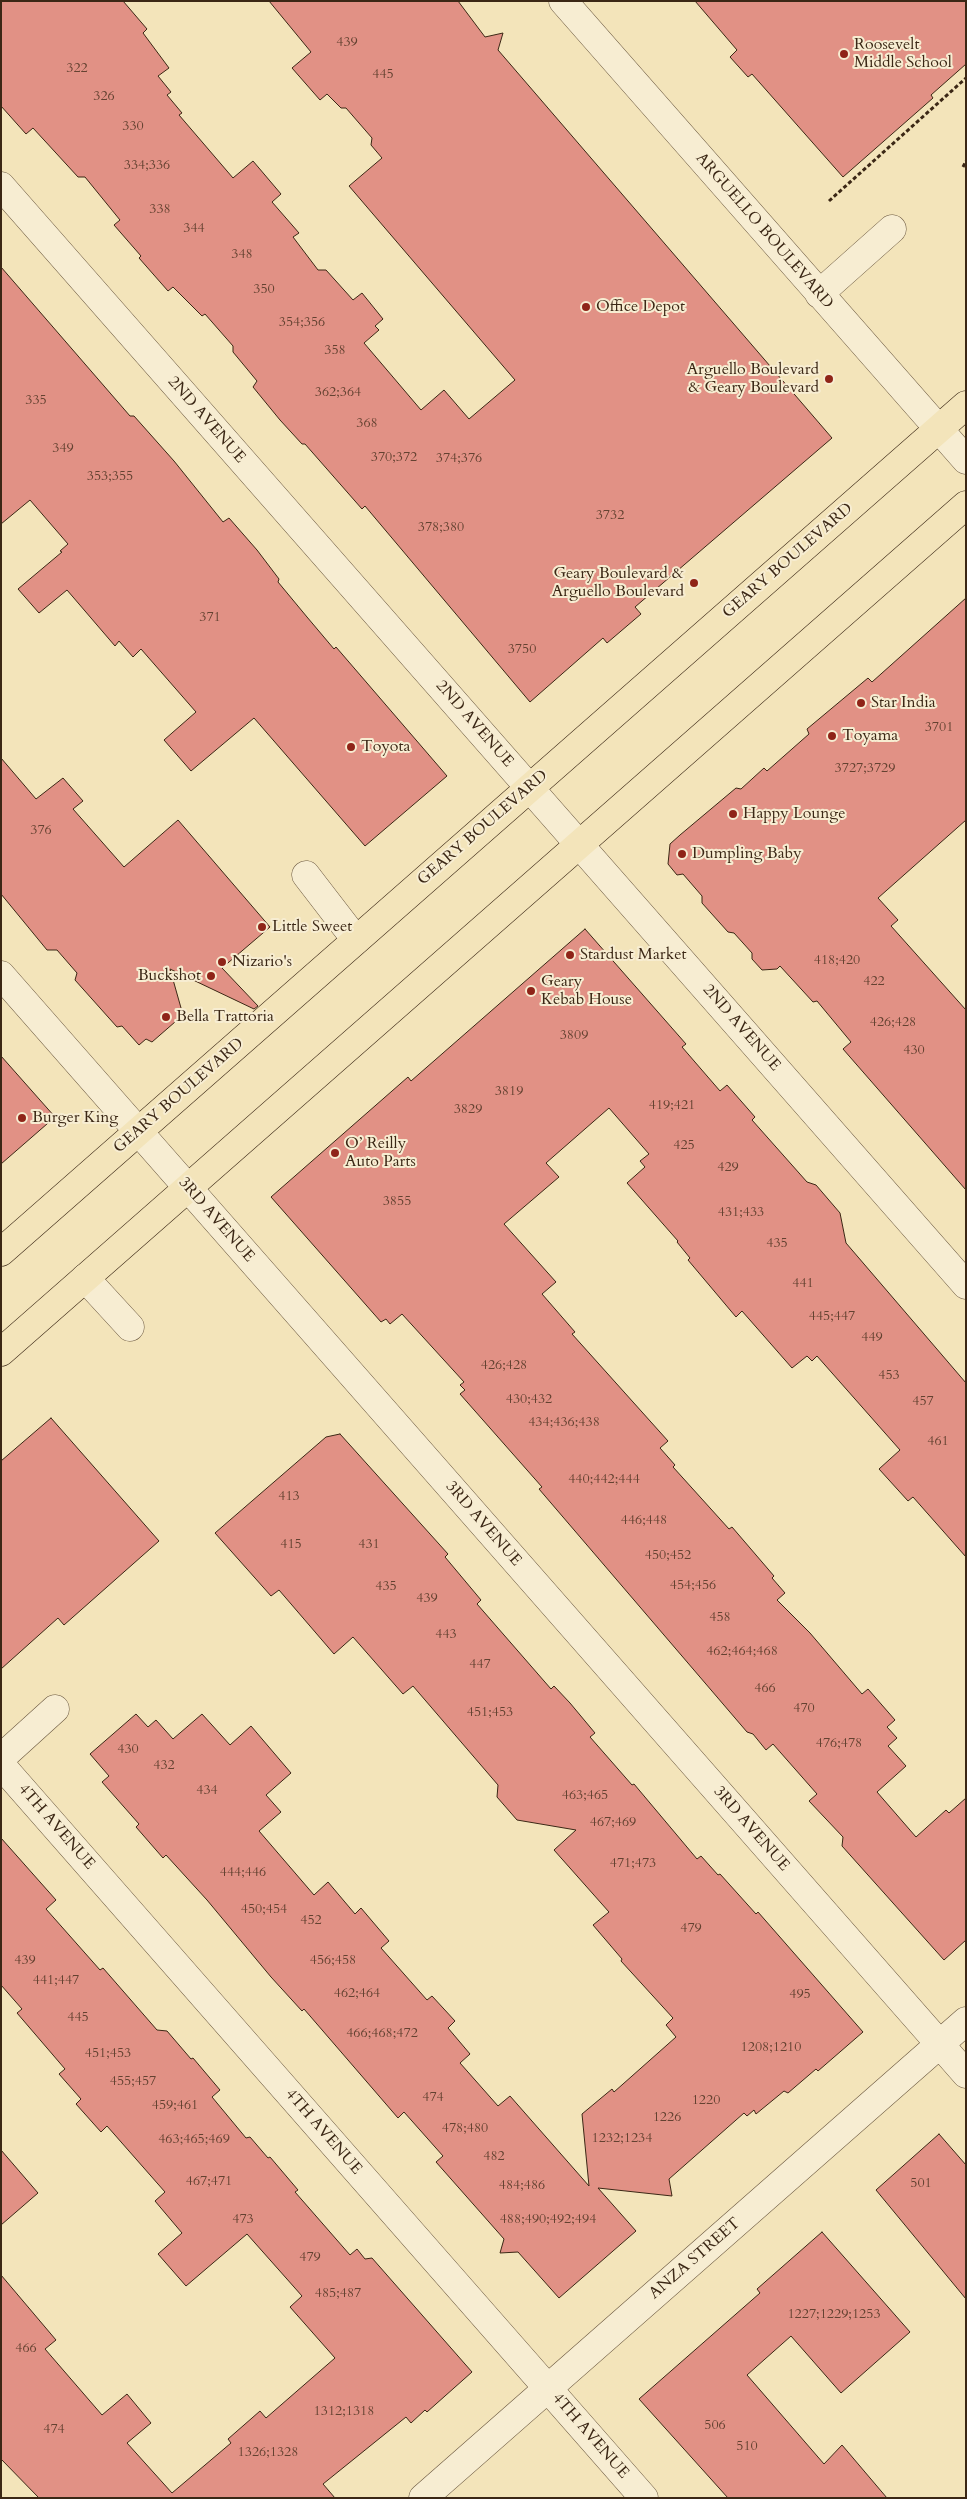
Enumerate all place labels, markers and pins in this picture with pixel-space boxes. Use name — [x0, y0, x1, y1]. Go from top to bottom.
place label: Roosevelt Middle School — [854, 35, 952, 73]
marker: Roosevelt Middle School — [838, 48, 850, 60]
place label: Office Depot — [596, 297, 685, 317]
marker: Office Depot — [580, 301, 592, 313]
place label: Arguello Boulevard & Geary Boulevard — [687, 360, 819, 398]
marker: Arguello Boulevard & Geary Boulevard — [823, 373, 835, 385]
place label: Geary Boulevard & Arguello Boulevard — [552, 564, 684, 602]
marker: Geary Boulevard & Arguello Boulevard — [688, 577, 700, 589]
place label: Star India — [871, 693, 936, 713]
marker: Star India — [855, 697, 867, 709]
place label: Toyama — [842, 726, 898, 746]
marker: Toyama — [826, 730, 838, 742]
place label: Toyota — [361, 737, 410, 757]
marker: Toyota — [345, 741, 357, 753]
place label: Happy Lounge — [743, 804, 846, 824]
marker: Happy Lounge — [727, 808, 739, 820]
place label: Dumpling Baby — [692, 844, 802, 864]
marker: Dumpling Baby — [676, 848, 688, 860]
place label: Little Sweet — [272, 917, 352, 937]
marker: Little Sweet — [256, 921, 268, 933]
place label: Stardust Market — [580, 945, 687, 965]
marker: Stardust Market — [564, 949, 576, 961]
place label: Nizario's — [232, 952, 292, 972]
marker: Nizario's — [216, 956, 228, 968]
place label: Buckshot — [138, 966, 201, 986]
marker: Buckshot — [205, 970, 217, 982]
place label: Geary Kebab House — [541, 972, 632, 1010]
marker: Geary Kebab House — [525, 985, 537, 997]
place label: Bella Trattoria — [176, 1007, 274, 1027]
marker: Bella Trattoria — [160, 1011, 172, 1023]
place label: Burger King — [32, 1108, 118, 1128]
marker: Burger King — [16, 1112, 28, 1124]
place label: O’ Reilly Auto Parts — [345, 1134, 416, 1172]
marker: O’ Reilly Auto Parts — [329, 1147, 341, 1159]

